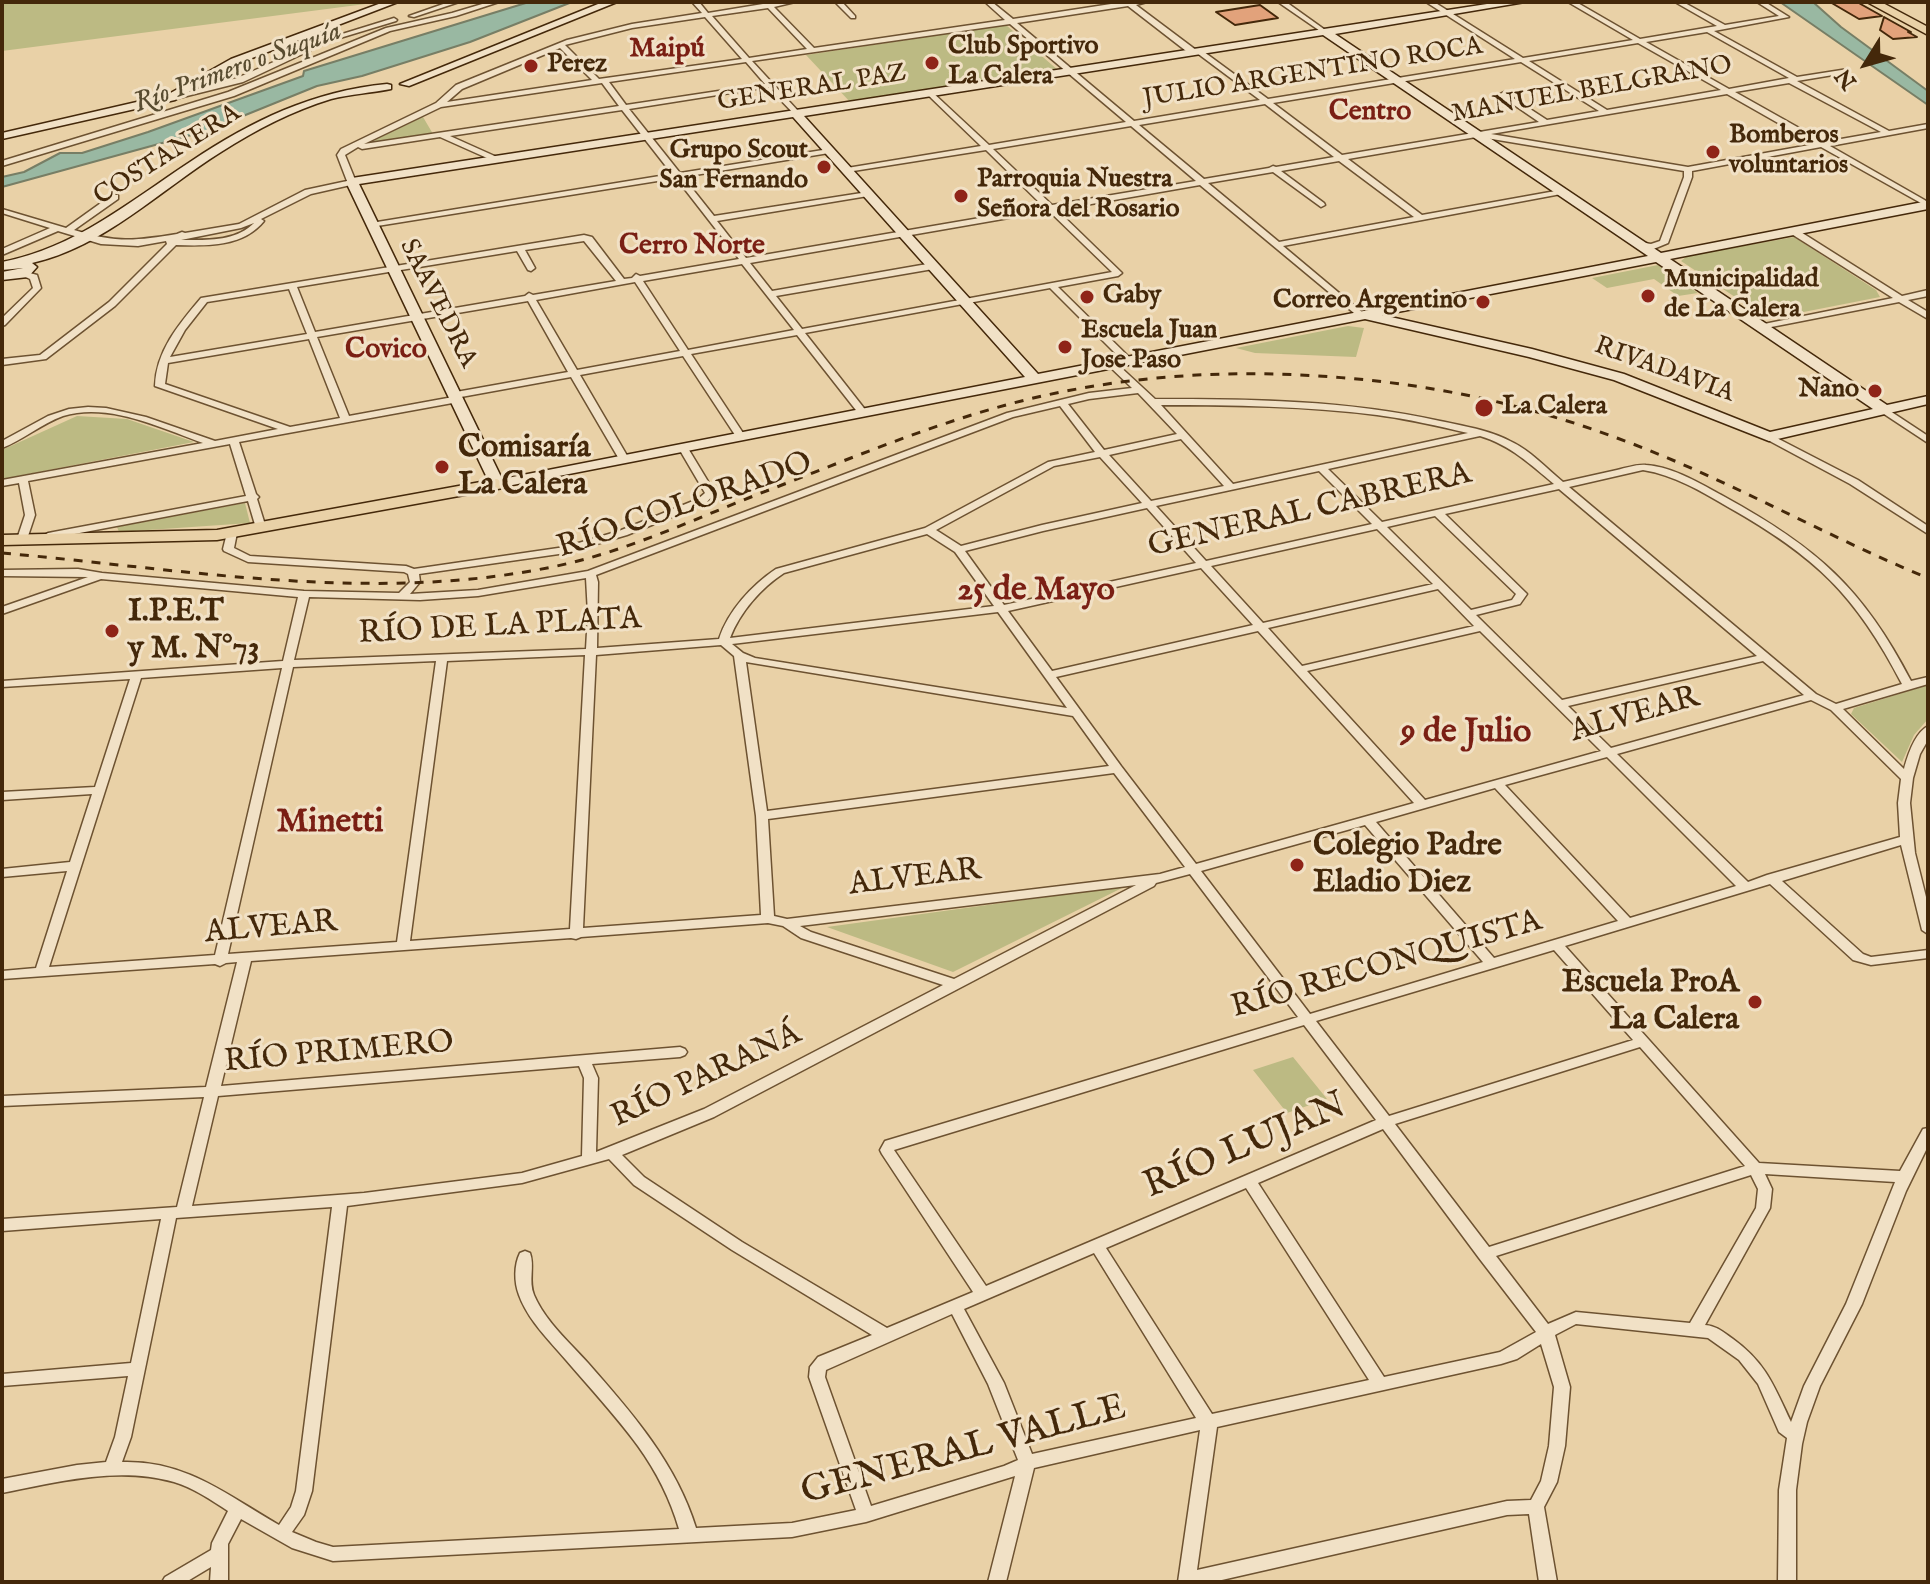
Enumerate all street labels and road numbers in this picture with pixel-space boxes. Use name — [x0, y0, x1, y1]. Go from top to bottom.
street label: JULIO ARGENTINO ROCA — [1141, 32, 1485, 116]
street label: MANUEL BELGRANO — [1450, 51, 1734, 131]
street label: GENERAL PAZ — [715, 59, 909, 119]
street label: COSTANERA — [89, 99, 247, 213]
street label: SAAVEDRA — [391, 235, 483, 373]
street label: RIVADAVIA — [1590, 331, 1738, 411]
street label: RÍO COLORADO — [553, 445, 817, 569]
street label: GENERAL CABRERA — [1145, 456, 1475, 568]
street label: RÍO DE LA PLATA — [358, 601, 642, 655]
street label: ALVEAR — [1566, 679, 1704, 753]
street label: ALVEAR — [847, 852, 983, 906]
street label: RÍO RECONQUISTA — [1228, 903, 1546, 1029]
street label: ALVEAR — [203, 904, 339, 954]
street label: RÍO PARANÁ — [606, 1016, 808, 1138]
street label: RÍO PRIMERO — [223, 1025, 455, 1083]
street label: RÍO LUJAN — [1138, 1085, 1354, 1211]
street label: GENERAL VALLE — [797, 1387, 1131, 1517]

